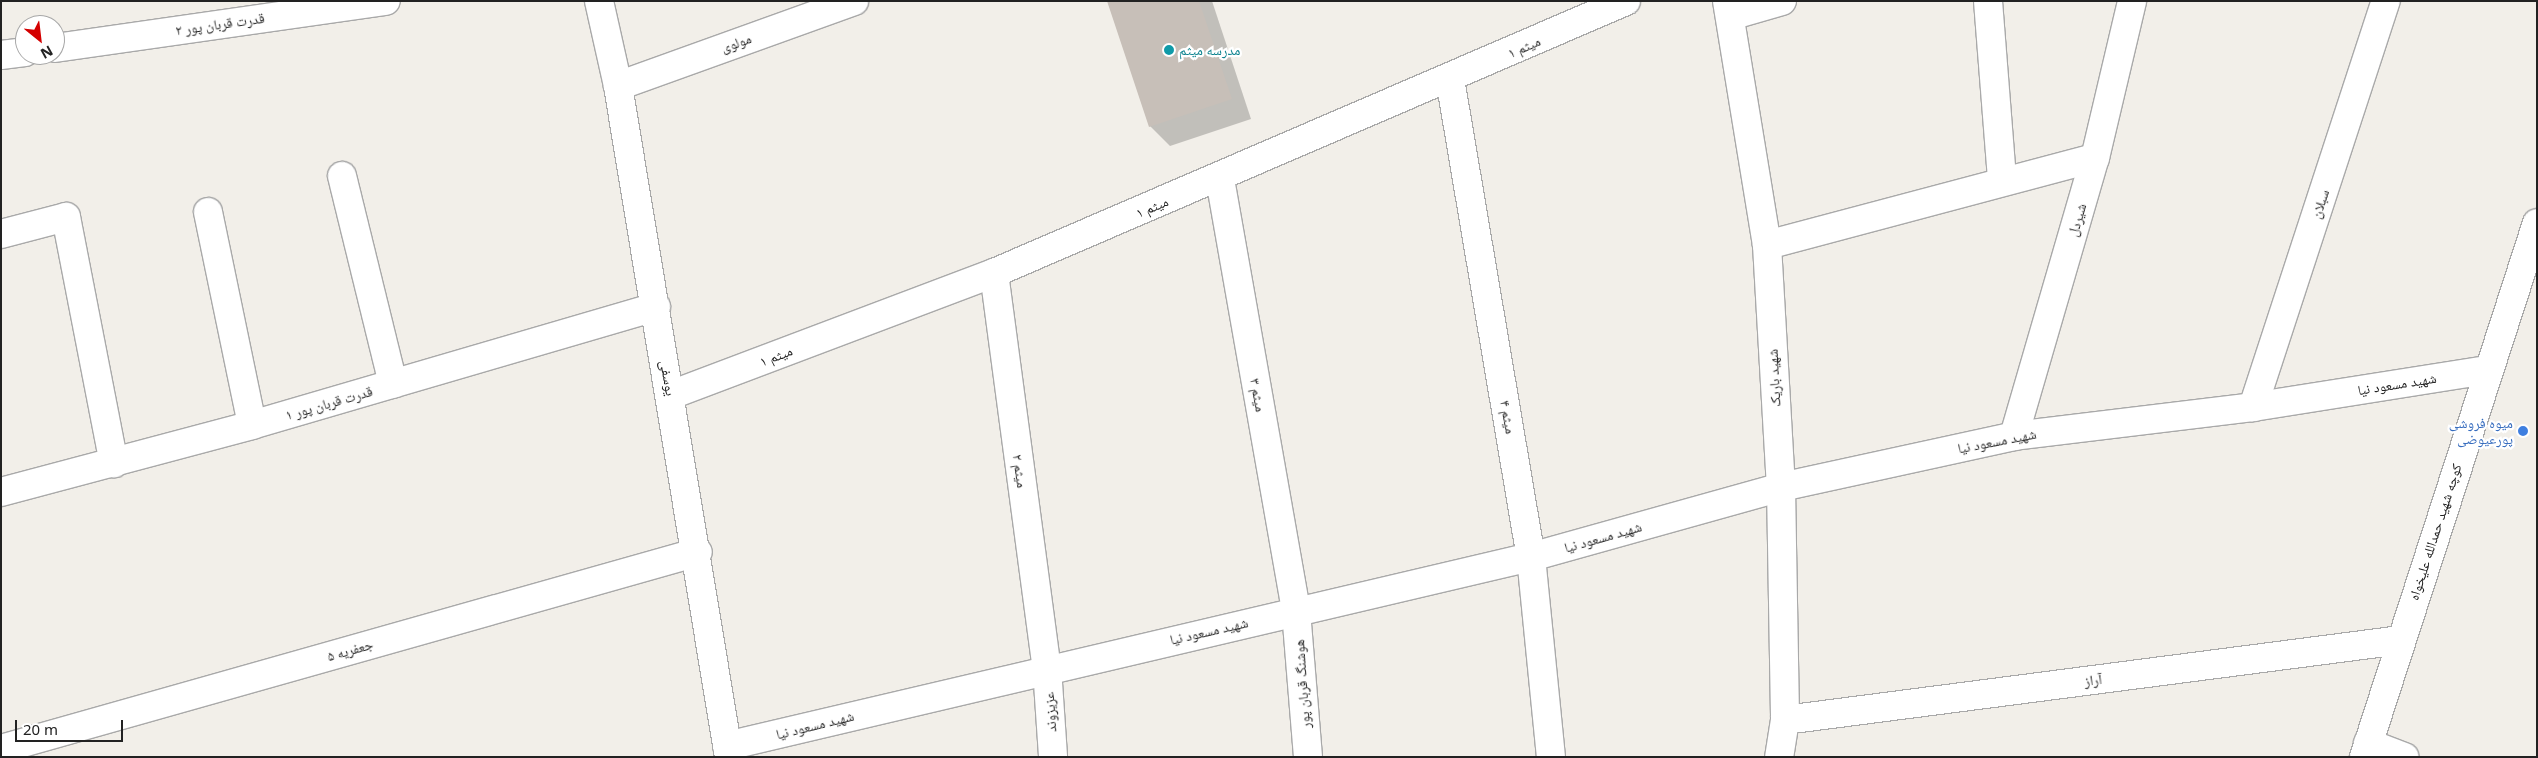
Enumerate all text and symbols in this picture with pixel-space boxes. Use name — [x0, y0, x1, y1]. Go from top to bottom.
street label: قدرت قربان پور ۲ — [174, 9, 266, 39]
north arrow — [15, 15, 65, 65]
street label: مولوی — [719, 30, 753, 56]
street label: میثم ۱ — [1505, 32, 1543, 62]
text: N — [37, 42, 57, 64]
place label: مدرسه میثم — [1179, 42, 1240, 58]
marker: مدرسه میثم — [1163, 44, 1175, 56]
street label: سبلان — [2307, 187, 2333, 221]
street label: میثم ۱ — [1133, 193, 1171, 221]
street label: شیردل — [2064, 201, 2090, 239]
street label: میثم ۱ — [757, 342, 795, 370]
street label: شهید باریک — [1764, 348, 1784, 408]
street label: یوسفی — [657, 359, 679, 397]
street label: شهید مسعود نیا — [2356, 369, 2438, 399]
street label: میثم ۳ — [1247, 377, 1269, 413]
street label: قدرت قربان پور ۱ — [284, 383, 374, 423]
street label: میثم ۴ — [1497, 399, 1519, 435]
place label: میوه فروشی پورعیوضی — [2449, 415, 2513, 448]
street label: شهید مسعود نیا — [1956, 425, 2038, 457]
marker: میوه فروشی پورعیوضی — [2517, 425, 2529, 437]
street label: میثم ۲ — [1009, 453, 1031, 489]
street label: کوچه شهید حمدالله علیخواه — [2405, 462, 2465, 602]
street label: شهید مسعود نیا — [1562, 518, 1644, 556]
street label: شهید مسعود نیا — [1168, 614, 1250, 648]
street label: جعفریه ۵ — [325, 635, 375, 665]
street label: هوشنگ قربان پور — [1291, 639, 1313, 729]
street label: آراز — [2083, 671, 2103, 689]
street label: عزیزوند — [1040, 691, 1060, 733]
street label: شهید مسعود نیا — [774, 707, 856, 743]
scale bar — [18, 710, 125, 742]
text: 20 m — [23, 719, 58, 739]

